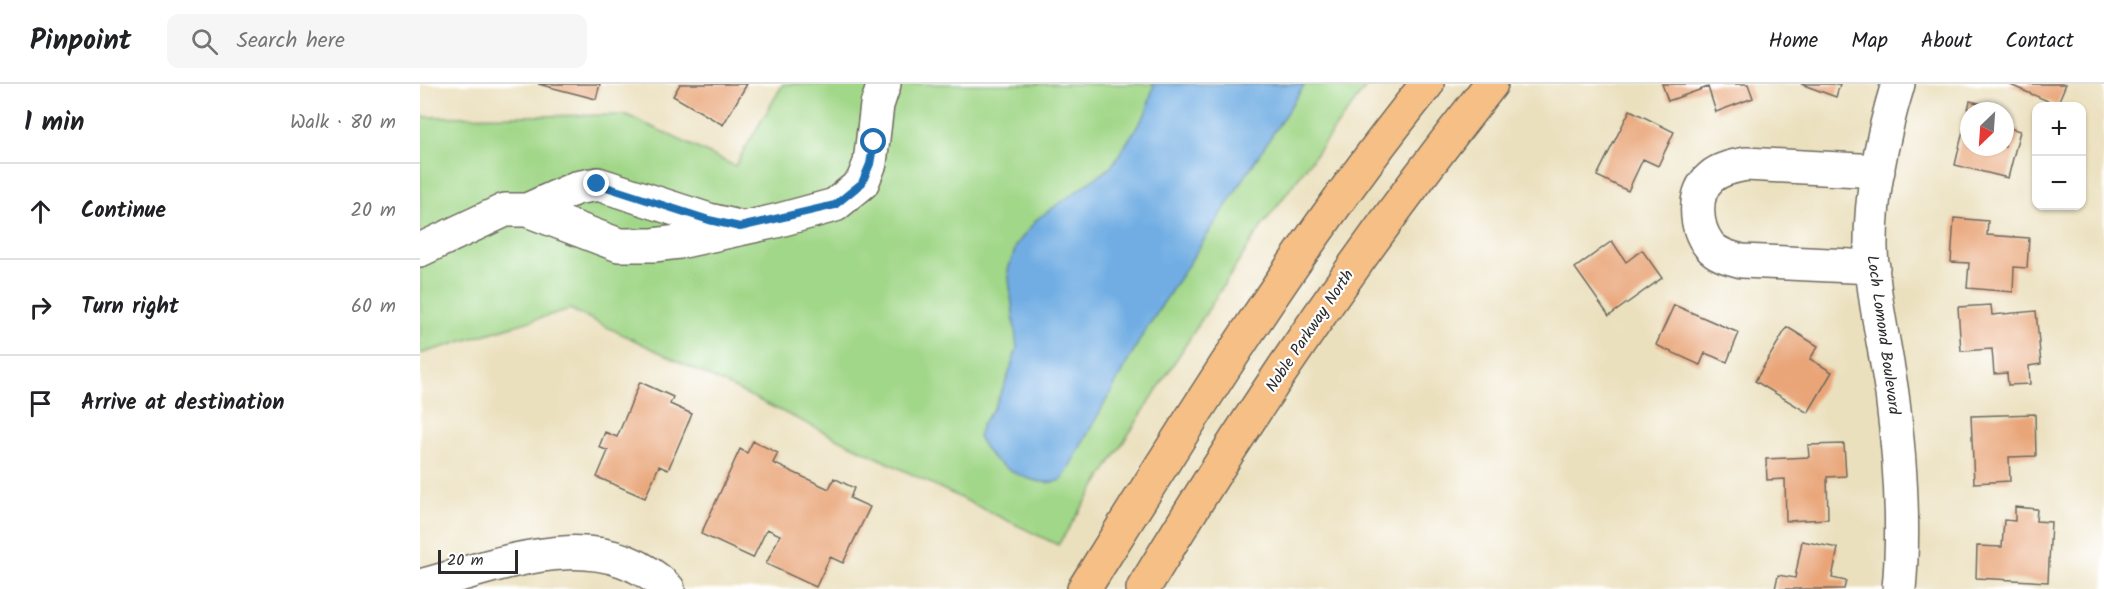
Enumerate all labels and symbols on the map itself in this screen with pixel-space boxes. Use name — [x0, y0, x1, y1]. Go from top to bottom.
north arrow — [1960, 102, 2014, 156]
route start — [860, 128, 886, 154]
route end — [583, 170, 609, 196]
street label: Loch Lomond Boulevard — [1859, 254, 1907, 417]
street label: Noble Parkway North — [1260, 265, 1360, 397]
scale bar — [438, 547, 518, 574]

